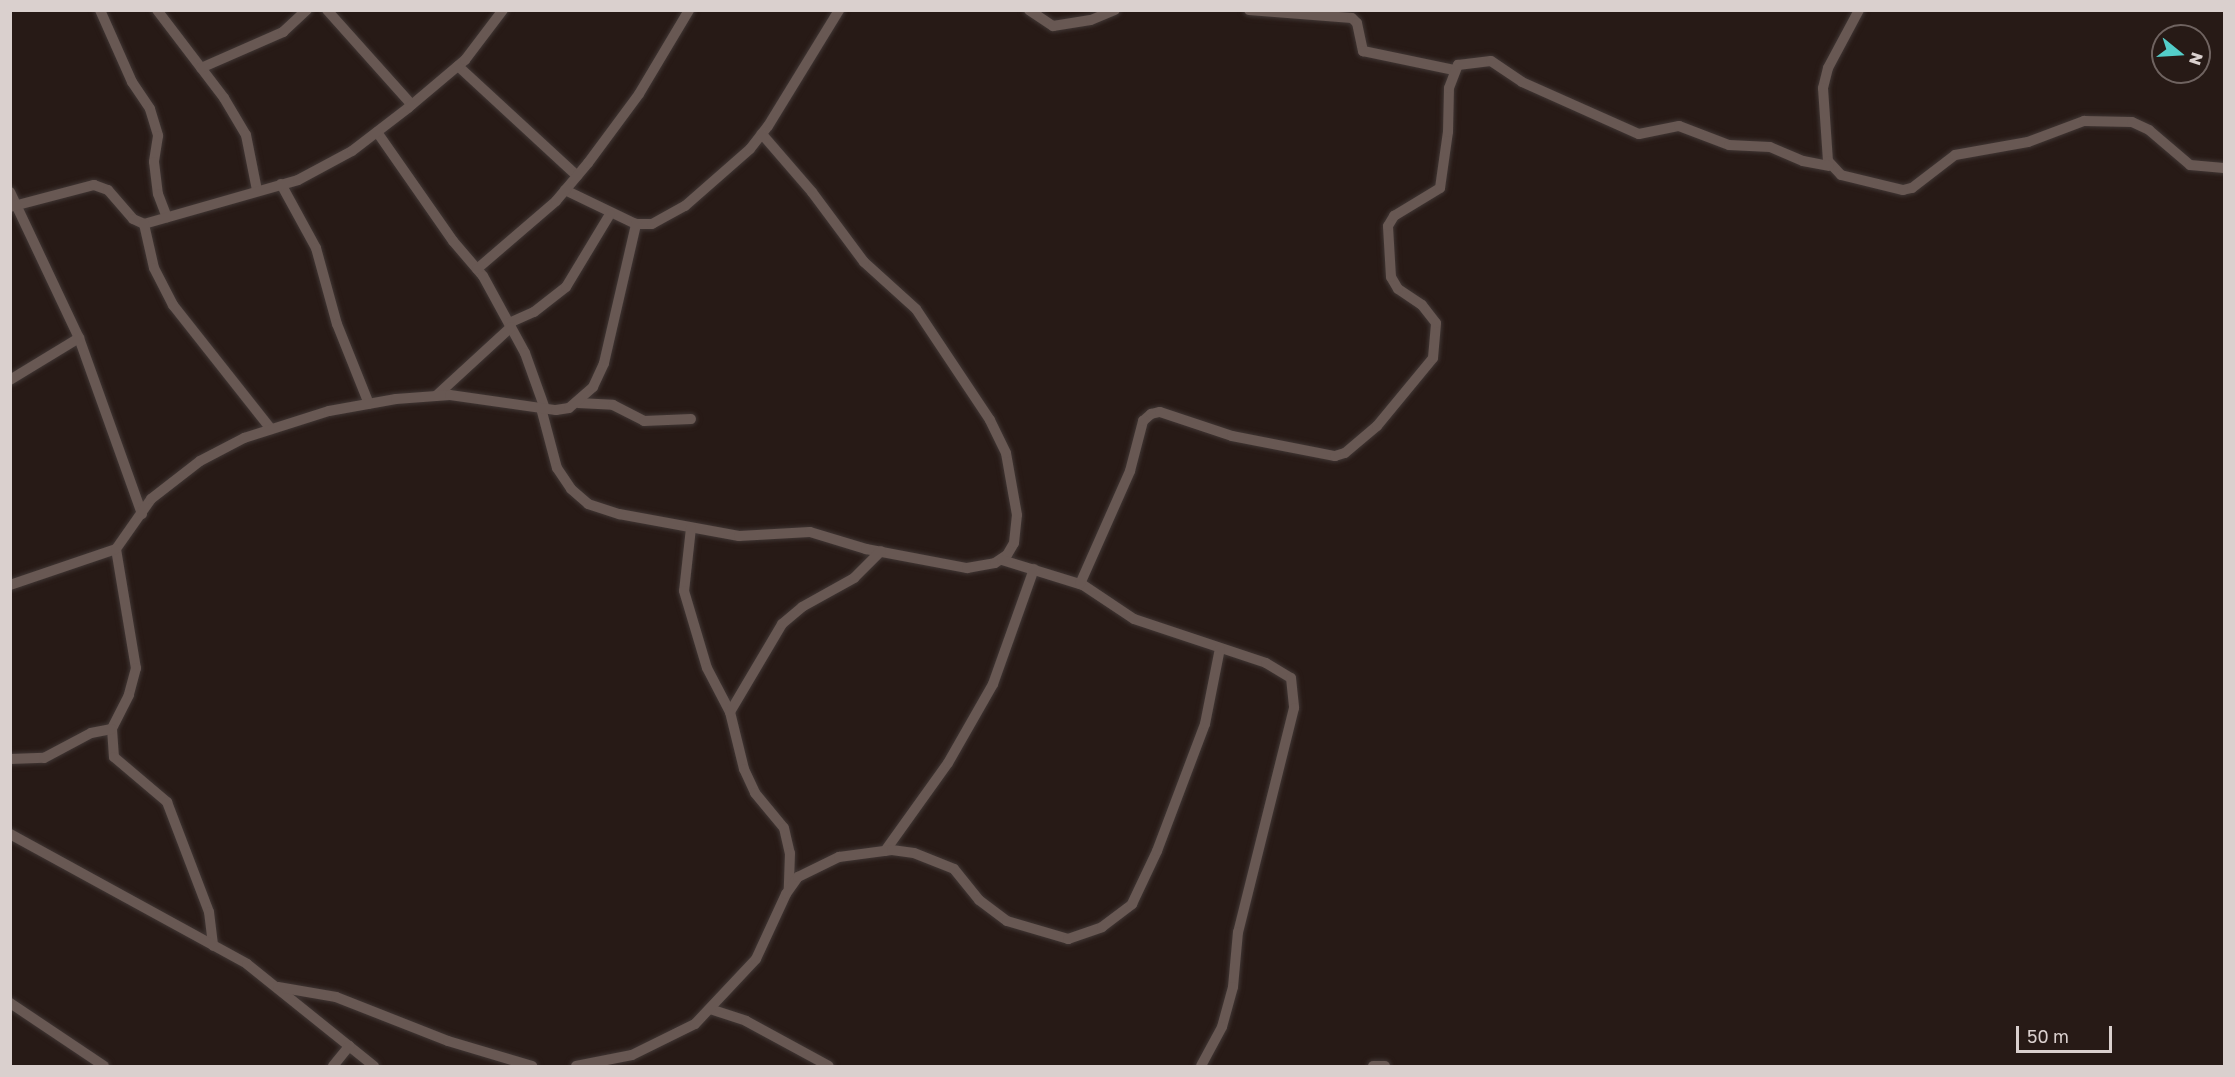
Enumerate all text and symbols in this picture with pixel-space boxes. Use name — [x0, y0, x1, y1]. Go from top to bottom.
north arrow — [2151, 24, 2211, 84]
text: N — [2185, 50, 2208, 68]
scale bar — [2019, 1014, 2115, 1052]
text: 50 m — [2027, 1025, 2069, 1047]

